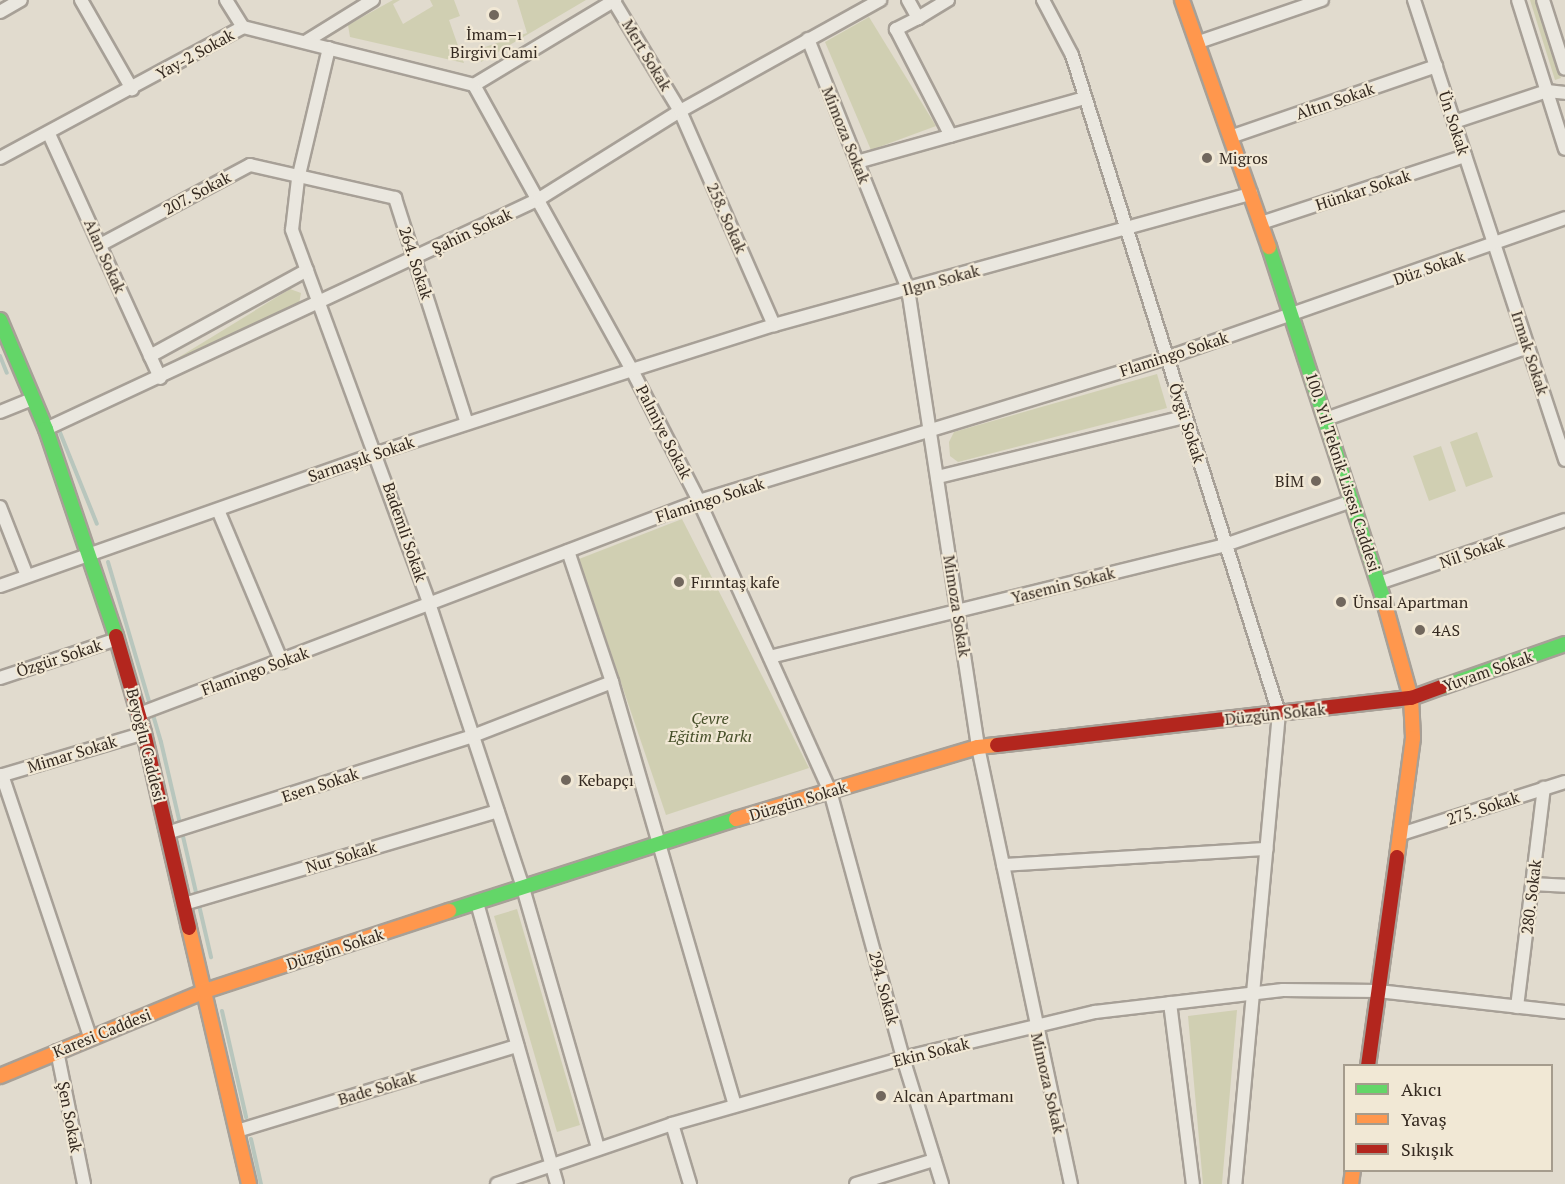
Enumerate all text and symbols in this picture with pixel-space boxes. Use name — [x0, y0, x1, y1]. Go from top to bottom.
marker: İmam–ı Birgivi Cami — [487, 8, 501, 22]
street label: Mert Sokak — [618, 16, 676, 94]
place label: İmam–ı Birgivi Cami — [450, 24, 538, 62]
street label: Yay-2 Sokak — [153, 25, 237, 83]
street label: Altın Sokak — [1293, 79, 1377, 123]
street label: Mimoza Sokak — [818, 84, 874, 186]
street label: Ün Sokak — [1435, 89, 1473, 157]
place label: Migros — [1219, 148, 1268, 168]
marker: Migros — [1200, 151, 1214, 165]
street label: Hünkar Sokak — [1313, 166, 1413, 214]
street label: 207. Sokak — [160, 167, 234, 219]
street label: 258. Sokak — [703, 179, 751, 257]
street label: Şahin Sokak — [429, 204, 515, 258]
street label: Alan Sokak — [80, 216, 130, 296]
street label: 264. Sokak — [395, 224, 437, 302]
street label: Düz Sokak — [1391, 247, 1467, 289]
street label: Ilgın Sokak — [900, 260, 982, 300]
street label: Irmak Sokak — [1507, 308, 1553, 398]
street label: Flamingo Sokak — [1117, 327, 1231, 381]
street label: 100. Yıl Teknik Lisesi Caddesi — [1301, 369, 1385, 575]
street label: Övgü Sokak — [1165, 380, 1209, 466]
street label: Palmiye Sokak — [632, 382, 696, 482]
street label: Sarmaşık Sokak — [305, 432, 417, 486]
place label: BİM — [1275, 471, 1304, 491]
street label: Flamingo Sokak — [653, 473, 767, 527]
marker: BİM — [1309, 474, 1323, 488]
street label: Bademli Sokak — [379, 480, 431, 584]
street label: Nil Sokak — [1437, 532, 1507, 572]
street label: Mimoza Sokak — [939, 554, 975, 658]
street label: Yasemin Sokak — [1009, 563, 1117, 607]
place label: Fırıntaş kafe — [691, 572, 780, 592]
marker: Fırıntaş kafe — [672, 575, 686, 589]
place label: Ünsal Apartman — [1353, 592, 1469, 612]
marker: Ünsal Apartman — [1334, 595, 1348, 609]
place label: 4AS — [1432, 620, 1460, 640]
marker: 4AS — [1413, 623, 1427, 637]
street label: Özgür Sokak — [14, 635, 104, 681]
street label: Flamingo Sokak — [199, 643, 311, 699]
street label: Yuvam Sokak — [1440, 647, 1536, 695]
street label: Beyoğlu Caddesi — [123, 686, 169, 804]
street label: Düzgün Sokak — [1224, 699, 1326, 729]
park label: Çevre Eğitim Parkı — [668, 708, 752, 746]
street label: Mimar Sokak — [25, 731, 119, 777]
street label: Esen Sokak — [279, 764, 361, 806]
place label: Kebapçı — [578, 770, 634, 790]
marker: Kebapçı — [559, 773, 573, 787]
street label: Düzgün Sokak — [747, 777, 849, 825]
street label: 275. Sokak — [1444, 787, 1522, 829]
street label: Nur Sokak — [303, 837, 379, 877]
street label: 280. Sokak — [1517, 858, 1545, 936]
street label: Düzgün Sokak — [284, 924, 386, 974]
street label: 294. Sokak — [865, 949, 903, 1027]
street label: Karesi Caddesi — [50, 1005, 154, 1061]
street label: Mimoza Sokak — [1027, 1031, 1069, 1135]
street label: Ekin Sokak — [891, 1033, 971, 1071]
legend — [1343, 1064, 1553, 1172]
street label: Bade Sokak — [336, 1067, 418, 1109]
text: Akıcı — [1401, 1077, 1442, 1101]
street label: Şen Sokak — [54, 1080, 86, 1154]
place label: Alcan Apartmanı — [893, 1086, 1014, 1106]
marker: Alcan Apartmanı — [874, 1089, 888, 1103]
text: Yavaş — [1401, 1107, 1447, 1131]
text: Sıkışık — [1401, 1137, 1454, 1161]

